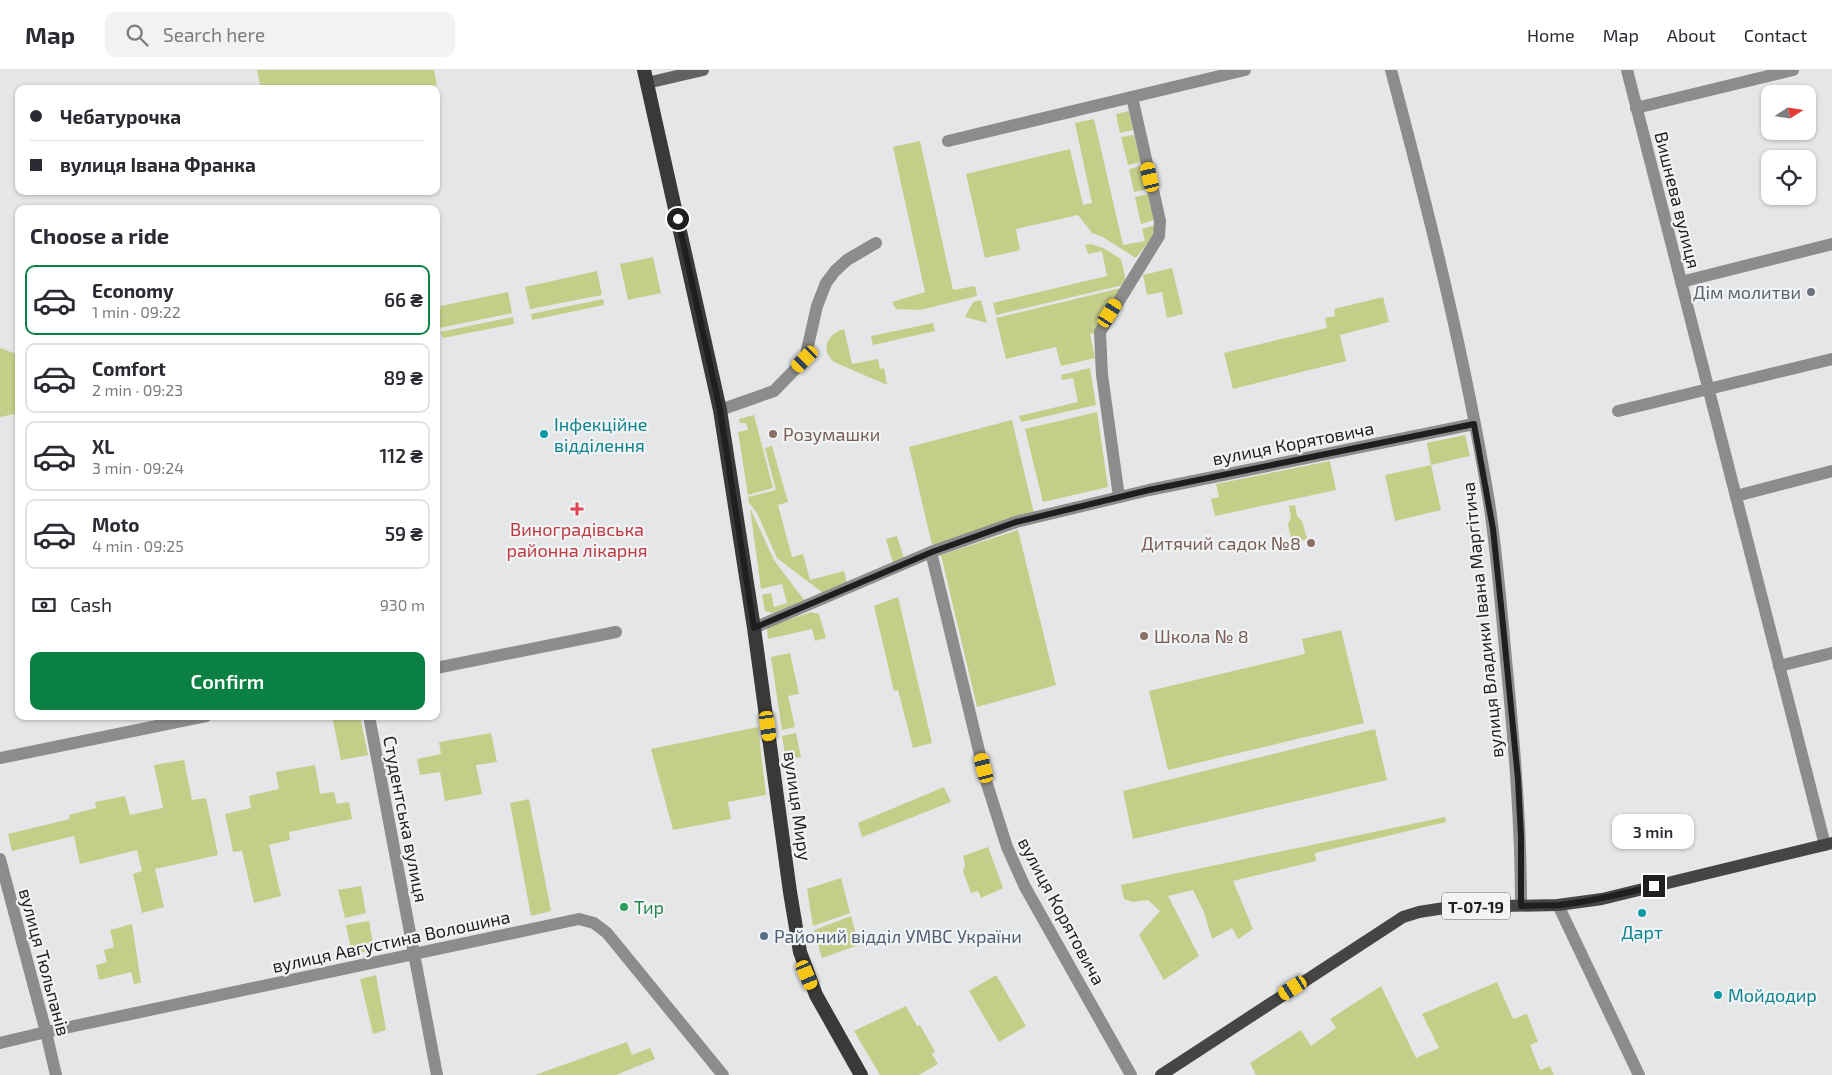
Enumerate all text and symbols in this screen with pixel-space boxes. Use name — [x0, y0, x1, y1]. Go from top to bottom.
search box — [105, 12, 455, 57]
text: Map — [25, 20, 75, 49]
icon: search — [123, 21, 151, 49]
text: Search here — [163, 23, 265, 46]
text: Home — [1527, 24, 1575, 46]
text: Map — [1603, 24, 1639, 46]
text: About — [1667, 24, 1716, 46]
text: Contact — [1744, 24, 1807, 46]
north arrow — [1761, 85, 1816, 140]
map controls — [1761, 85, 1816, 205]
text: Чебатурочка — [60, 105, 181, 128]
street label: Вишнева вулиця — [1650, 129, 1706, 271]
button: locate — [1761, 150, 1816, 205]
text: вулиця Івана Франка — [60, 153, 256, 176]
car — [1139, 161, 1160, 193]
route start — [667, 208, 689, 230]
text: Choose a ride — [30, 222, 169, 248]
icon: car — [32, 278, 77, 323]
text: Economy — [92, 279, 174, 302]
place label: Дім молитви — [1693, 281, 1801, 303]
marker: Дім молитви — [1805, 286, 1817, 298]
text: 66 ₴ — [384, 288, 423, 311]
car — [1095, 296, 1124, 330]
text: 1 min · 09:22 — [92, 302, 181, 321]
car — [789, 343, 820, 375]
icon: car — [32, 356, 77, 401]
text: Comfort — [92, 357, 166, 380]
text: 89 ₴ — [383, 366, 423, 389]
text: 2 min · 09:23 — [92, 380, 183, 399]
place label: Інфекційне відділення — [554, 413, 647, 456]
street label: вулиця Корятовича — [1210, 417, 1376, 469]
place label: Розумашки — [783, 423, 880, 445]
marker: Інфекційне відділення — [538, 428, 550, 440]
marker: Розумашки — [767, 428, 779, 440]
icon: car — [32, 434, 77, 479]
text: XL — [92, 435, 114, 458]
text: 112 ₴ — [379, 444, 423, 467]
text: 3 min · 09:24 — [92, 458, 184, 477]
street label: вулиця Владики Івана Маргітича — [1457, 481, 1507, 759]
marker: Виноградівська районна лікарня — [570, 502, 584, 516]
icon: car — [32, 512, 77, 557]
text: Moto — [92, 513, 140, 536]
place label: Виноградівська районна лікарня — [506, 518, 648, 561]
text: 59 ₴ — [385, 522, 423, 545]
place label: Дитячий садок №8 — [1141, 532, 1301, 554]
text: 4 min · 09:25 — [92, 536, 184, 555]
marker: Дитячий садок №8 — [1305, 537, 1317, 549]
icon: cash — [30, 591, 58, 619]
text: Cash — [70, 593, 112, 616]
text: 930 m — [380, 595, 425, 614]
place label: Школа № 8 — [1154, 625, 1249, 647]
marker: Школа № 8 — [1138, 630, 1150, 642]
button: Confirm — [30, 652, 425, 710]
car — [758, 710, 777, 742]
street label: Студентська вулиця — [379, 734, 433, 904]
street label: вулиця Миру — [779, 750, 817, 863]
car — [973, 752, 994, 784]
callout: 3 min — [1613, 814, 1695, 848]
text: 3 min — [1633, 822, 1673, 841]
street label: вулиця Корятовича — [1014, 833, 1110, 989]
route end — [1643, 875, 1665, 897]
street label: вулиця Тюльпанів — [15, 886, 75, 1038]
road number: Т-07-19 — [1442, 892, 1510, 919]
place label: Тир — [634, 896, 664, 918]
marker: Тир — [618, 901, 630, 913]
street label: вулиця Августина Волошина — [270, 905, 512, 977]
marker: Дарт — [1636, 907, 1648, 919]
place label: Дарт — [1621, 921, 1663, 943]
place label: Районий відділ УМВС України — [774, 925, 1022, 947]
marker: Районий відділ УМВС України — [758, 930, 770, 942]
car — [794, 958, 819, 992]
car — [1276, 974, 1309, 1002]
place label: Мойдодир — [1728, 984, 1817, 1006]
marker: Мойдодир — [1712, 989, 1724, 1001]

